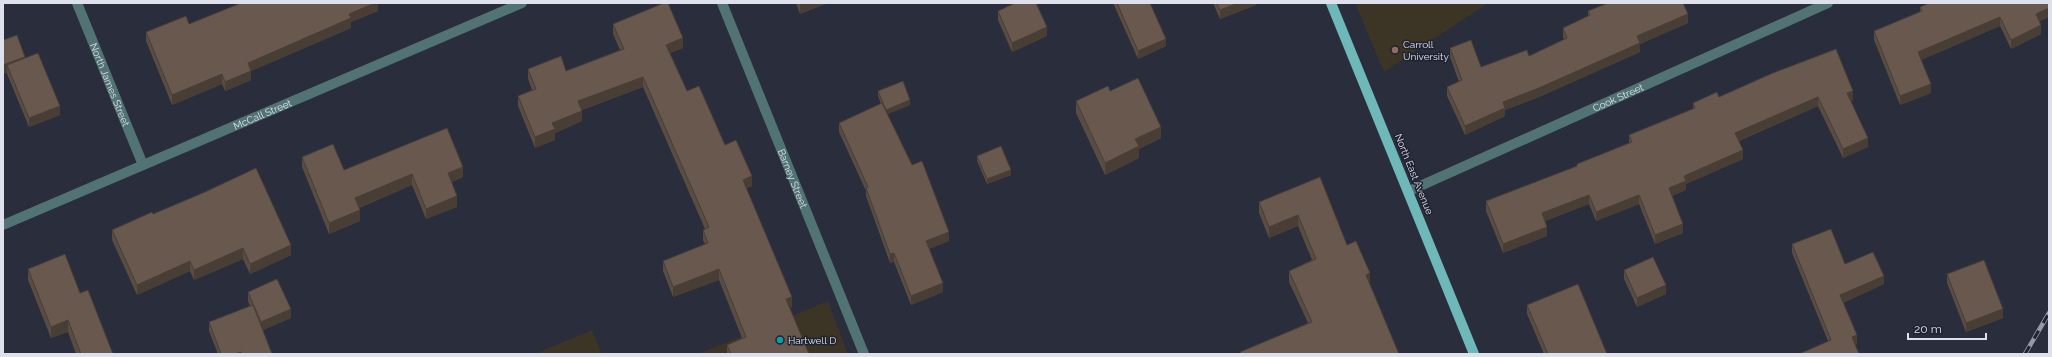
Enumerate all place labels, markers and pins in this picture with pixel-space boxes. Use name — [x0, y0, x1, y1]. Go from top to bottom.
place label: Carroll University — [1403, 39, 1449, 62]
marker: Carroll University — [1390, 45, 1400, 55]
marker: Hartwell D — [775, 335, 785, 345]
place label: Hartwell D — [788, 335, 836, 346]

